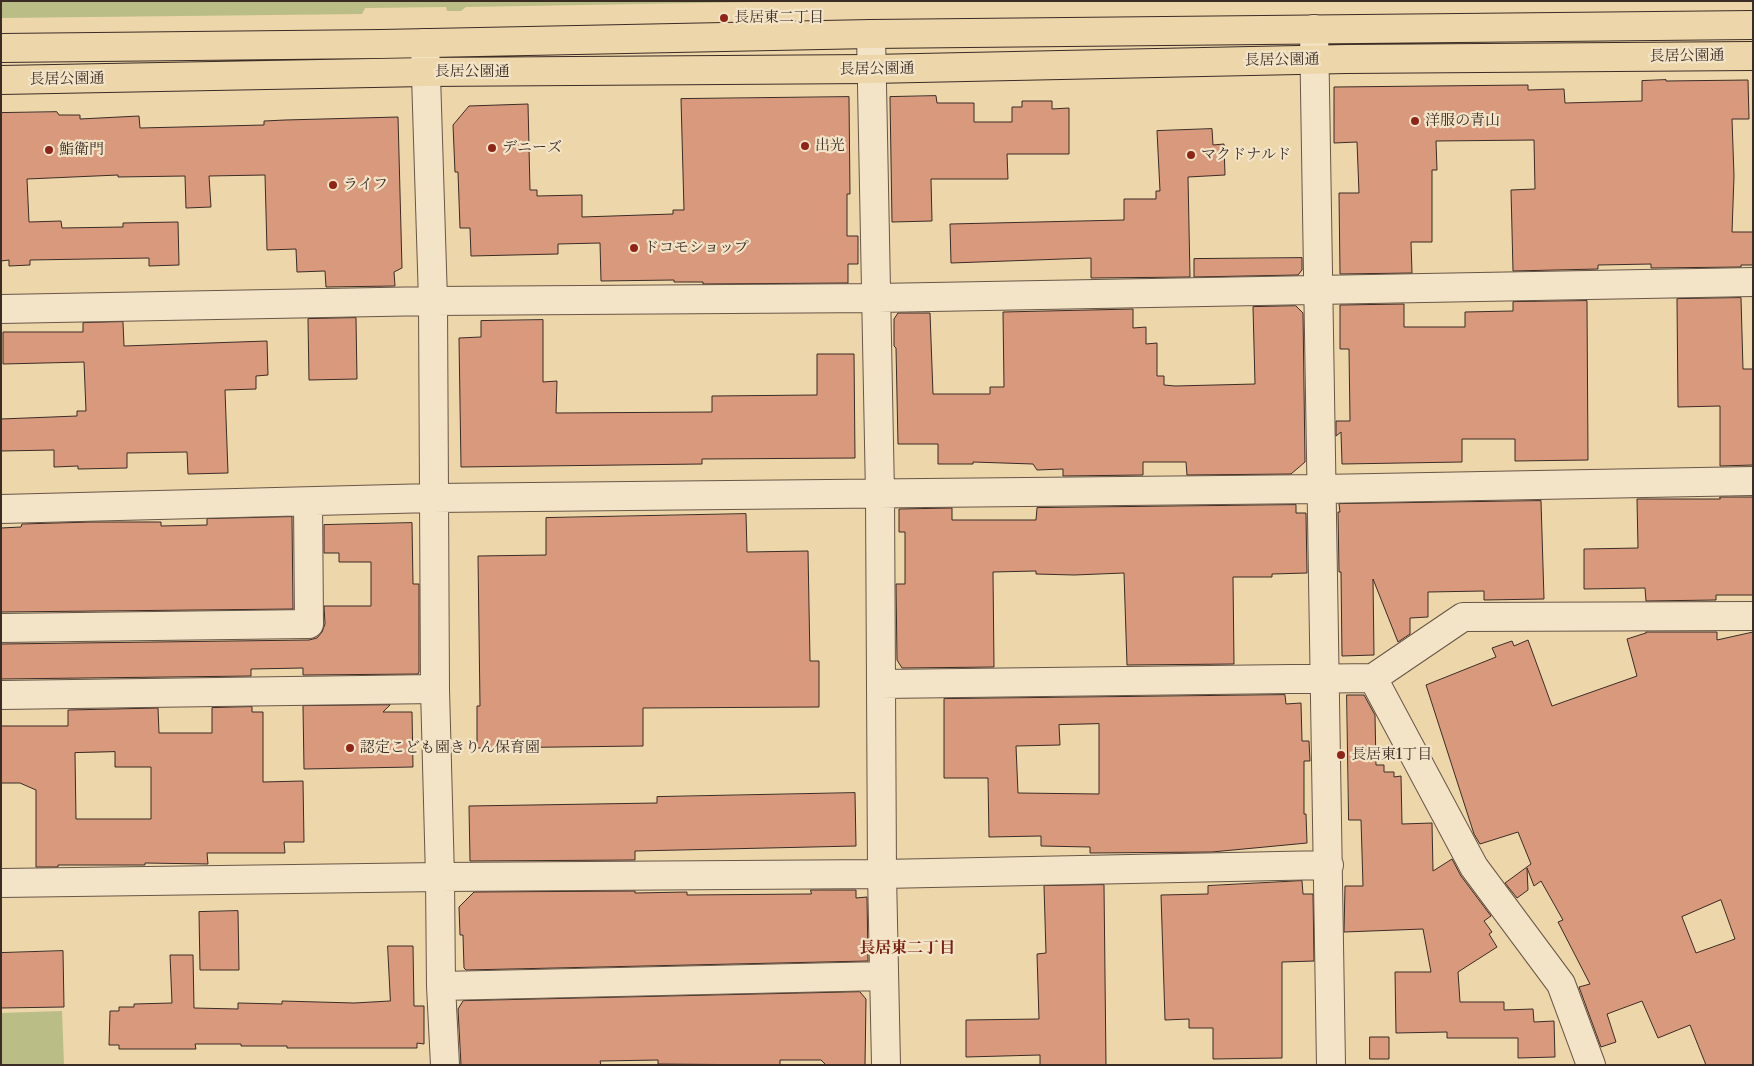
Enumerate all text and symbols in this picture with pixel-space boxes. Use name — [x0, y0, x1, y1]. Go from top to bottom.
place label: 長居東二丁目 — [734, 9, 824, 27]
marker: 長居東二丁目 — [718, 12, 730, 24]
street label: 長居公園通 — [1649, 46, 1725, 66]
street label: 長居公園通 — [1244, 50, 1320, 70]
street label: 長居公園通 — [839, 59, 915, 79]
street label: 長居公園通 — [435, 63, 509, 81]
street label: 長居公園通 — [29, 69, 105, 89]
place label: 洋服の青山 — [1425, 112, 1500, 130]
marker: 洋服の青山 — [1409, 115, 1421, 127]
place label: 出光 — [815, 137, 845, 155]
place label: デニーズ — [502, 139, 562, 157]
marker: 出光 — [799, 140, 811, 152]
place label: 鮨衛門 — [59, 141, 104, 159]
marker: デニーズ — [486, 142, 498, 154]
marker: 鮨衛門 — [43, 144, 55, 156]
place label: マクドナルド — [1201, 146, 1291, 164]
marker: マクドナルド — [1185, 149, 1197, 161]
place label: ライフ — [343, 176, 388, 194]
marker: ライフ — [327, 179, 339, 191]
place label: ドコモショップ — [644, 239, 749, 257]
marker: ドコモショップ — [628, 242, 640, 254]
place label: 認定こども園きりん保育園 — [360, 739, 540, 757]
marker: 認定こども園きりん保育園 — [344, 742, 356, 754]
place label: 長居東1丁目 — [1351, 746, 1432, 764]
marker: 長居東1丁目 — [1335, 749, 1347, 761]
district label: 長居東二丁目 — [859, 938, 955, 958]

